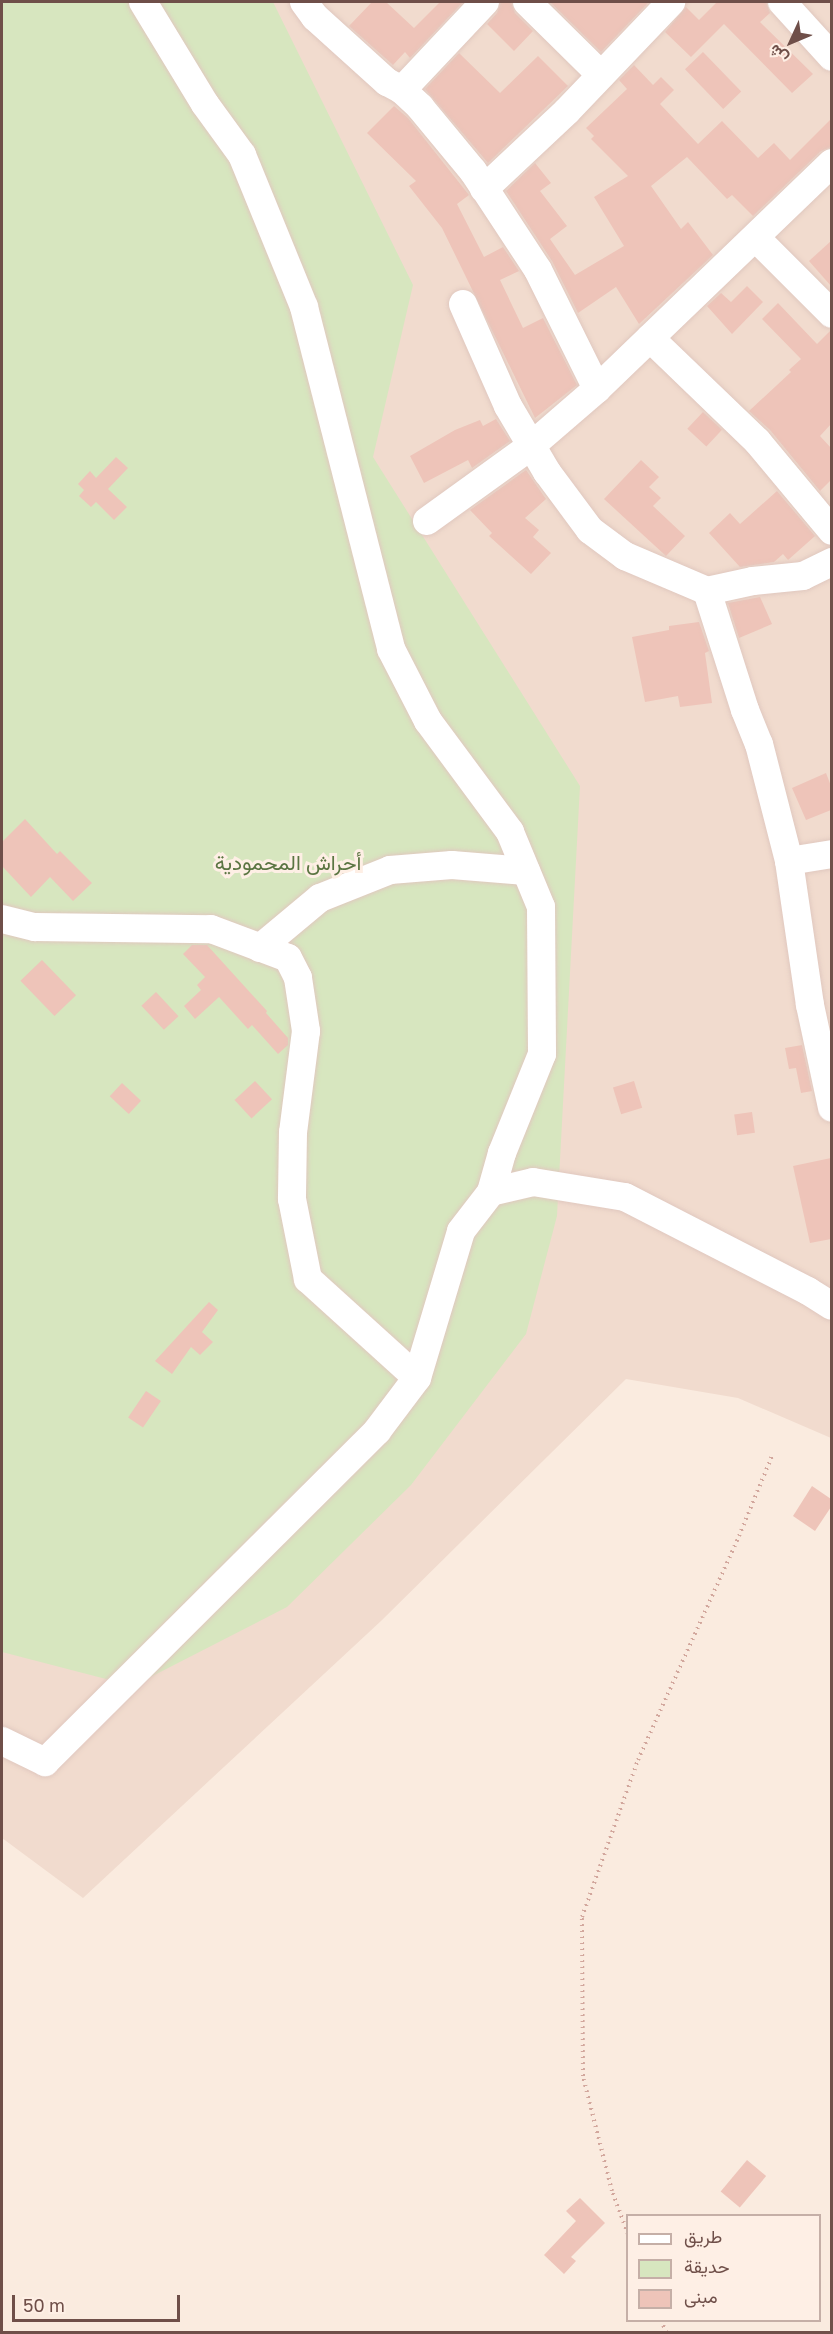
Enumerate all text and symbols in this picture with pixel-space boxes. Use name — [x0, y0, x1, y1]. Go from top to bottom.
north arrow — [761, 12, 821, 72]
text: ش — [764, 41, 792, 68]
park label: أحراش المحمودية — [215, 849, 361, 875]
legend — [626, 2214, 821, 2322]
text: طريق — [684, 2225, 722, 2247]
text: حديقة — [684, 2255, 730, 2277]
scale bar — [15, 2283, 183, 2321]
text: مبنى — [684, 2285, 718, 2307]
text: 50 m — [23, 2294, 65, 2316]

